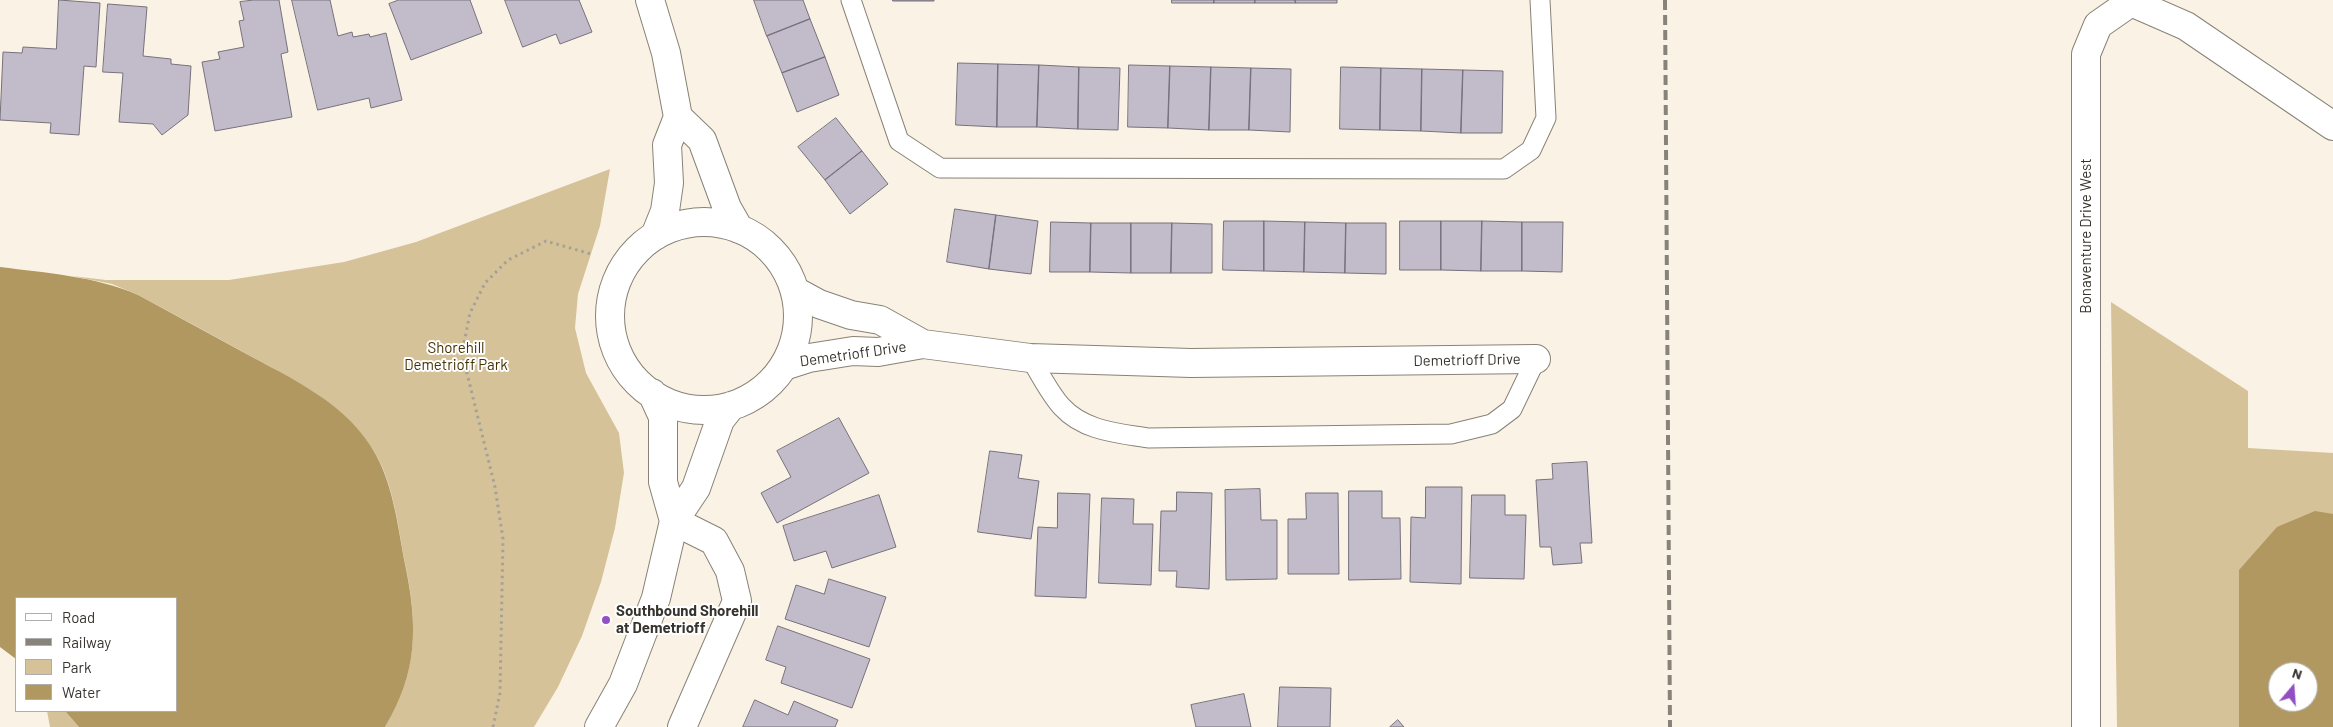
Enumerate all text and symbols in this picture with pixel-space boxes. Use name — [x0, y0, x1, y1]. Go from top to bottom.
street label: Bonaventure Drive West — [2077, 158, 2095, 314]
street label: Demetrioff Drive — [799, 338, 907, 370]
park label: Shorehill Demetrioff Park — [404, 339, 508, 374]
street label: Demetrioff Drive — [1413, 350, 1521, 370]
legend — [15, 597, 178, 712]
place label: Southbound Shorehill at Demetrioff — [616, 602, 758, 637]
text: Road — [62, 608, 95, 626]
marker: Southbound Shorehill at Demetrioff — [600, 614, 612, 626]
text: Railway — [62, 633, 111, 651]
text: Park — [62, 658, 91, 676]
north arrow — [2268, 662, 2318, 712]
text: N — [2290, 664, 2305, 683]
text: Water — [62, 683, 101, 701]

